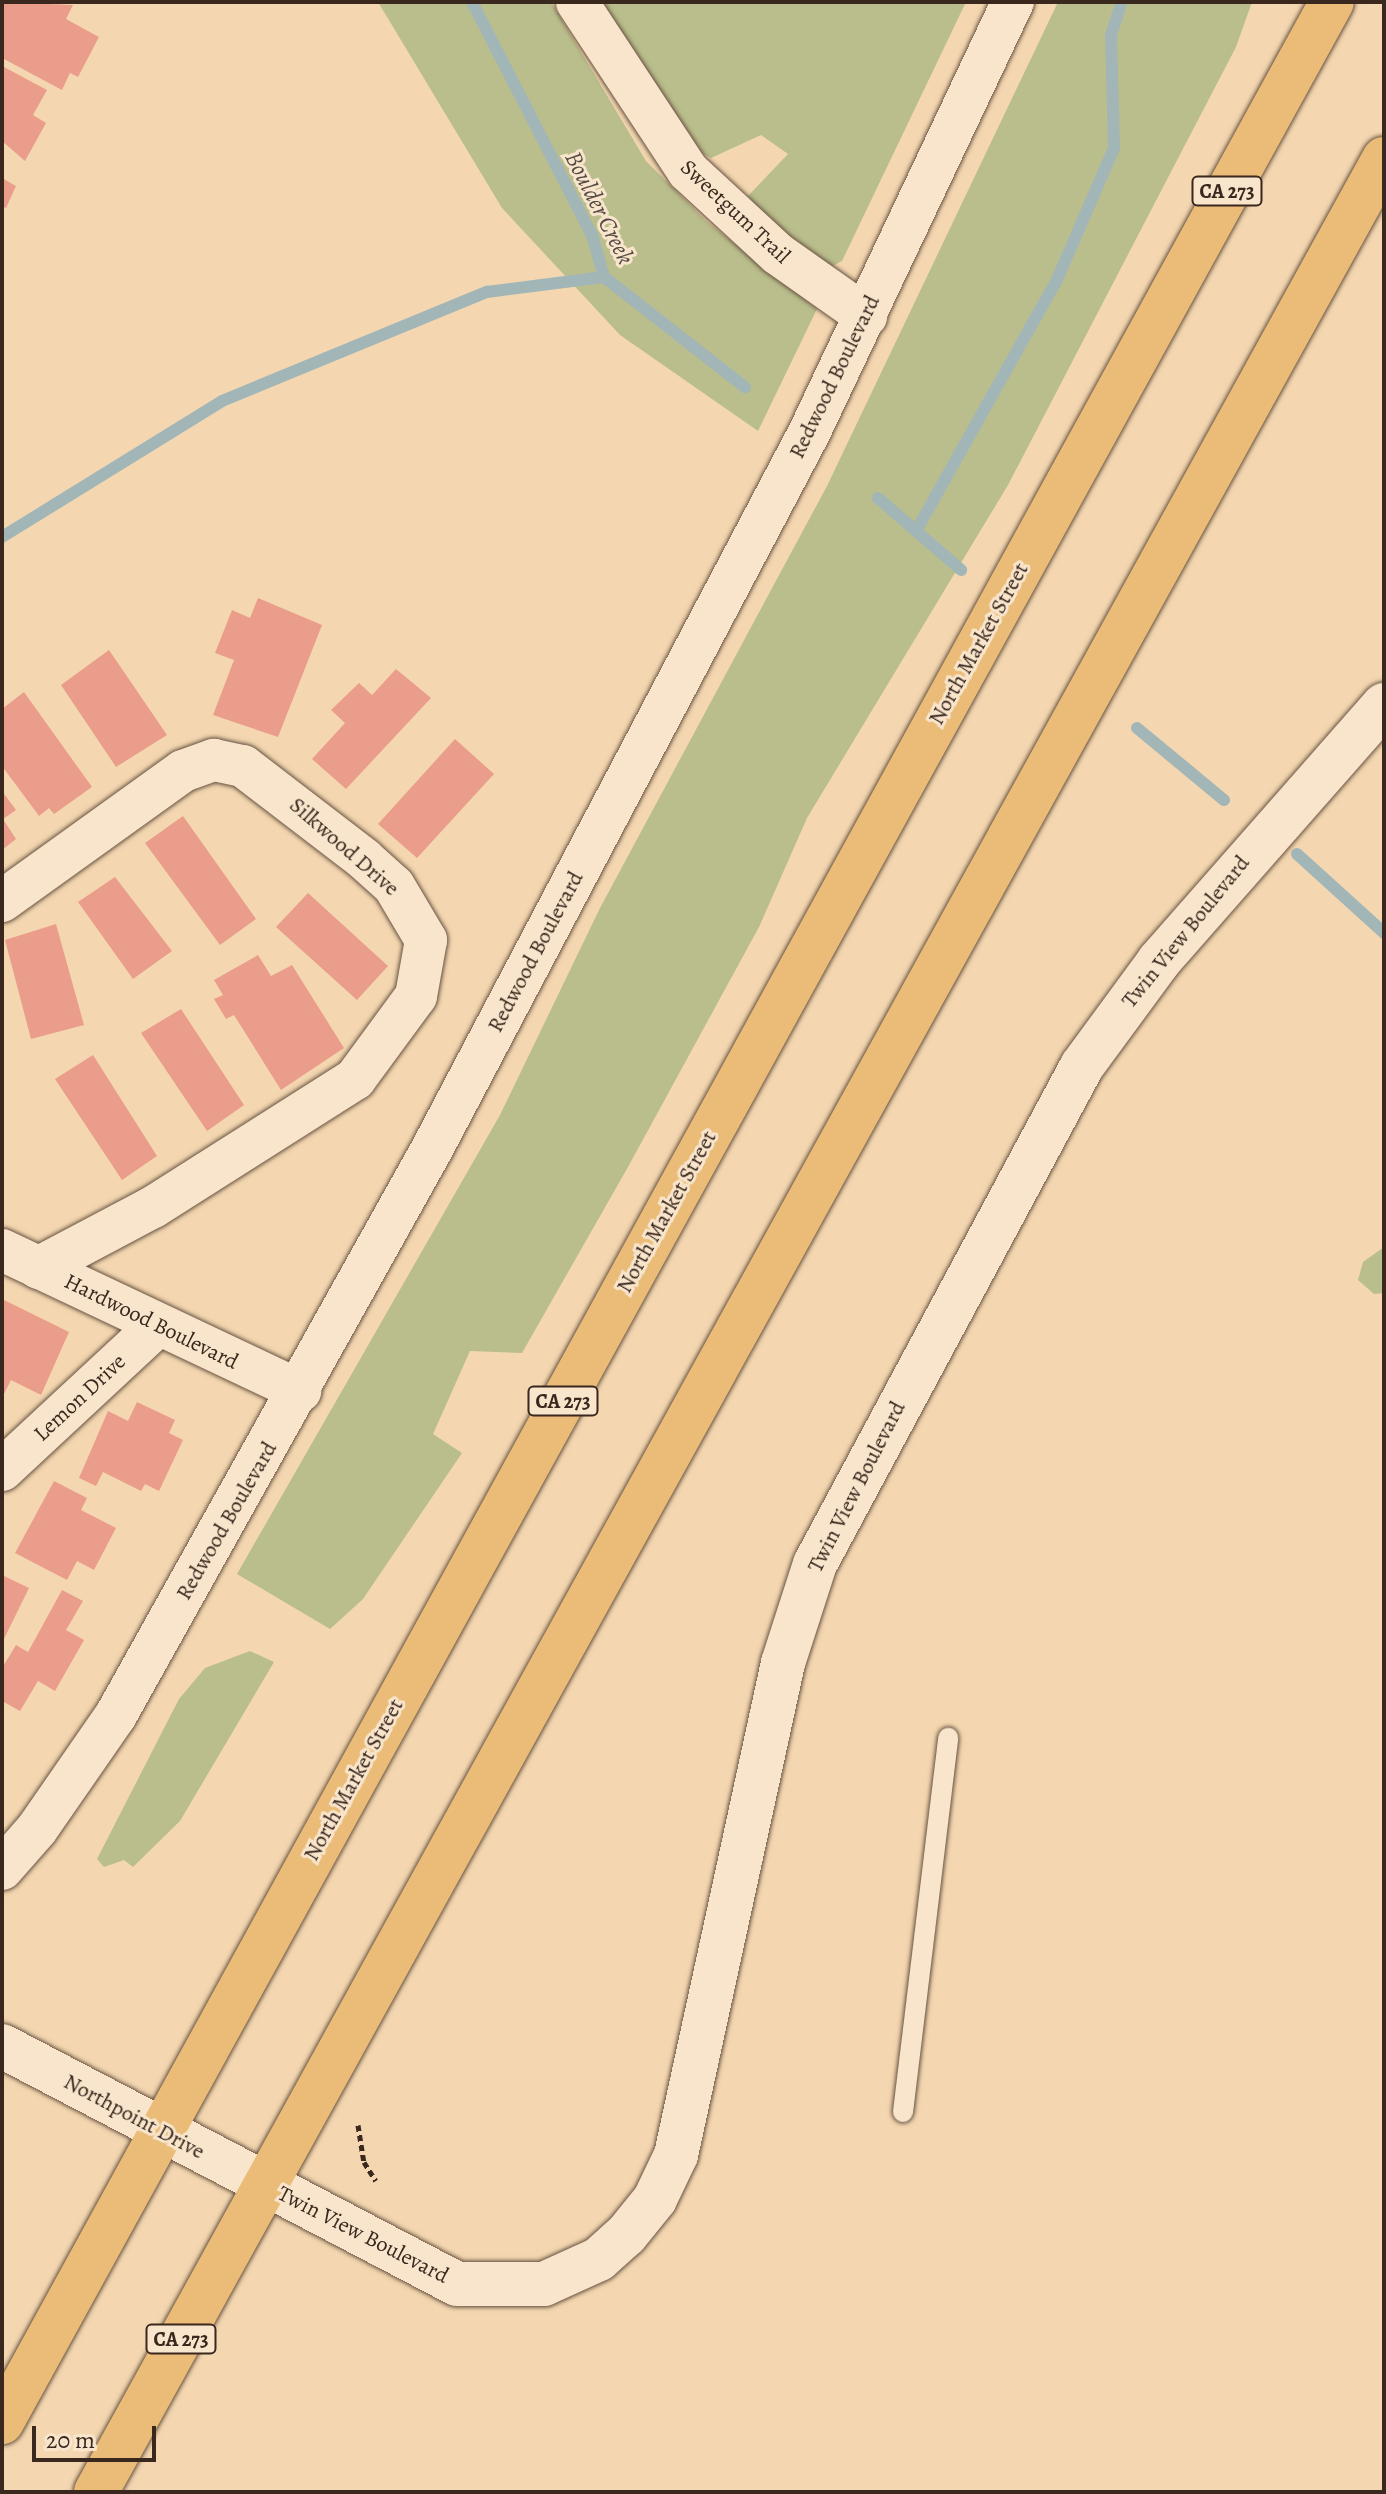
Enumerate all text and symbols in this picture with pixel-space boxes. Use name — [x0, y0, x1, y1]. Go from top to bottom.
water label: Boulder Creek — [558, 147, 640, 269]
street label: Sweetgum Trail — [675, 154, 795, 270]
road number: CA 273 — [1191, 175, 1263, 207]
street label: Redwood Boulevard — [784, 291, 886, 463]
street label: North Market Street — [924, 558, 1034, 730]
street label: Silkwood Drive — [284, 792, 404, 902]
street label: Twin View Boulevard — [1117, 851, 1255, 1013]
street label: Redwood Boulevard — [482, 867, 590, 1037]
street label: North Market Street — [612, 1126, 722, 1298]
street label: Hardwood Boulevard — [60, 1268, 242, 1376]
street label: Lemon Drive — [29, 1349, 131, 1447]
road number: CA 273 — [527, 1385, 599, 1417]
street label: Twin View Boulevard — [803, 1397, 911, 1577]
street label: Redwood Boulevard — [171, 1437, 283, 1605]
street label: North Market Street — [299, 1694, 409, 1866]
street label: Northpoint Drive — [59, 2069, 209, 2165]
street label: Twin View Boulevard — [273, 2181, 453, 2289]
road number: CA 273 — [145, 2323, 217, 2355]
scale bar — [36, 2410, 160, 2460]
text: 20 m — [46, 2424, 95, 2456]

